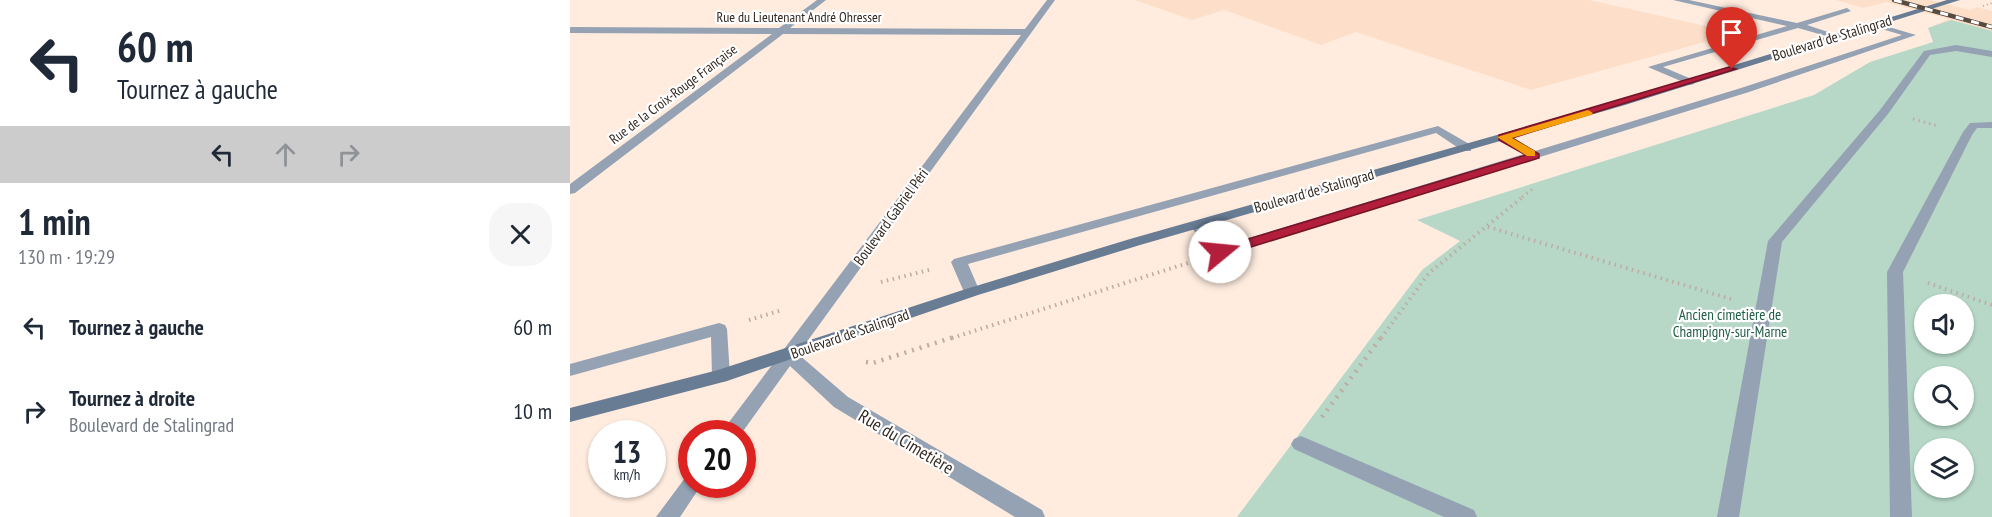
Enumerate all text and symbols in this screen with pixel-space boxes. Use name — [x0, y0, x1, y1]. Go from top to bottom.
pin — [1706, 7, 1757, 69]
street label: Rue du Lieutenant André Ohresser — [716, 8, 882, 26]
street label: Boulevard de Stalingrad — [1770, 10, 1894, 65]
icon: arrive — [1715, 16, 1748, 49]
text: 60 m — [117, 19, 194, 74]
icon: left — [18, 24, 96, 102]
street label: Rue de la Croix-Rouge Française — [606, 40, 741, 148]
text: Tournez à gauche — [117, 72, 278, 106]
icon: left — [206, 138, 239, 171]
icon: ahead — [269, 138, 302, 171]
icon: right — [332, 138, 365, 171]
street label: Boulevard de Stalingrad — [1252, 164, 1376, 217]
street label: Boulevard Gabriel Péri — [849, 165, 932, 269]
text: 1 min — [18, 198, 91, 245]
button: close — [489, 203, 552, 266]
position arrow — [1188, 220, 1252, 284]
text: 130 m · 19:29 — [18, 244, 115, 270]
map controls — [1914, 294, 1974, 498]
button: sound — [1914, 294, 1974, 354]
street label: Boulevard de Stalingrad — [788, 304, 912, 363]
park label: Ancien cimetière de Champigny-sur-Marne — [1673, 305, 1787, 341]
icon: left — [18, 311, 51, 344]
text: Tournez à gauche — [69, 313, 204, 341]
text: 60 m — [513, 313, 552, 341]
button: search — [1914, 366, 1974, 426]
text: Tournez à droite — [69, 384, 195, 412]
icon: right — [18, 395, 51, 428]
text: 10 m — [513, 397, 552, 425]
street label: Rue du Cimetière — [854, 404, 958, 479]
text: Boulevard de Stalingrad — [69, 412, 234, 438]
speed limit sign: 20 — [678, 420, 756, 498]
text: 13 — [613, 432, 641, 471]
button: layers — [1914, 438, 1974, 498]
text: km/h — [614, 465, 640, 484]

